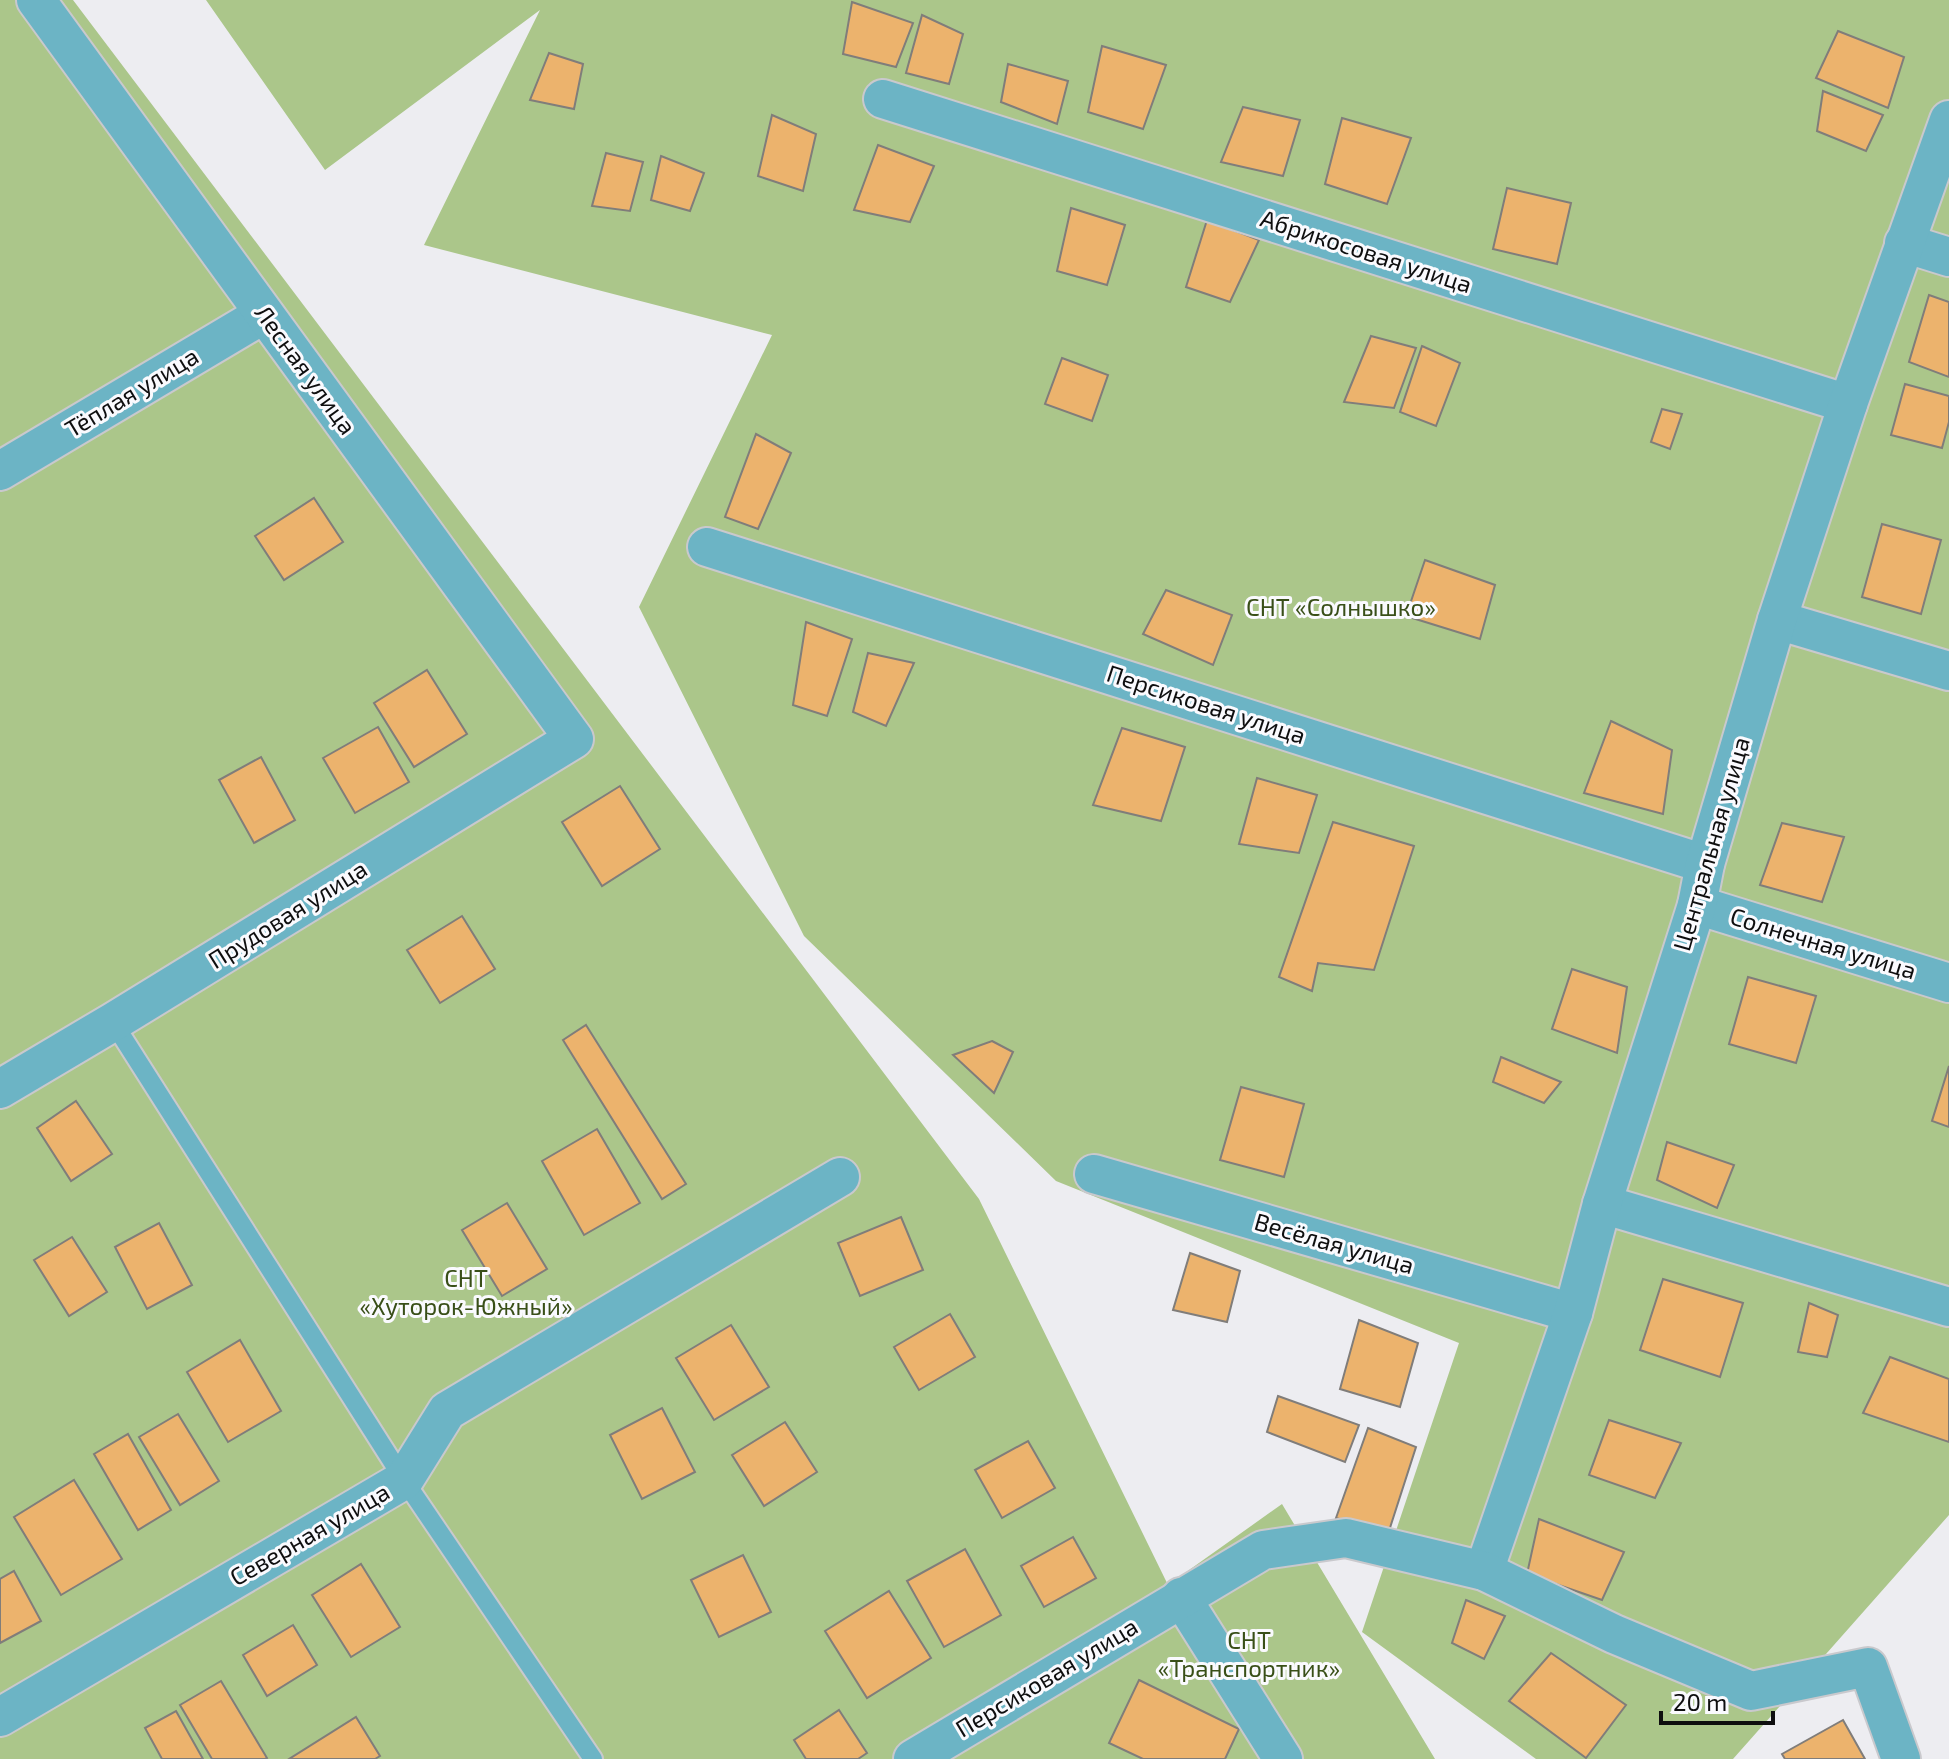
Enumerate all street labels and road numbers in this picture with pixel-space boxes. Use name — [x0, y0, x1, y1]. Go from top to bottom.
street label: Абрикосовая улица — [1257, 203, 1476, 299]
street label: Лесная улица — [249, 299, 363, 440]
street label: Тёплая улица — [59, 341, 204, 444]
street label: Персиковая улица — [1103, 658, 1310, 750]
street label: Центральная улица — [1666, 733, 1756, 954]
street label: Прудовая улица — [203, 853, 372, 975]
street label: Солнечная улица — [1727, 901, 1920, 986]
street label: Весёлая улица — [1251, 1206, 1418, 1280]
street label: Северная улица — [224, 1476, 395, 1592]
street label: Персиковая улица — [950, 1611, 1143, 1743]

